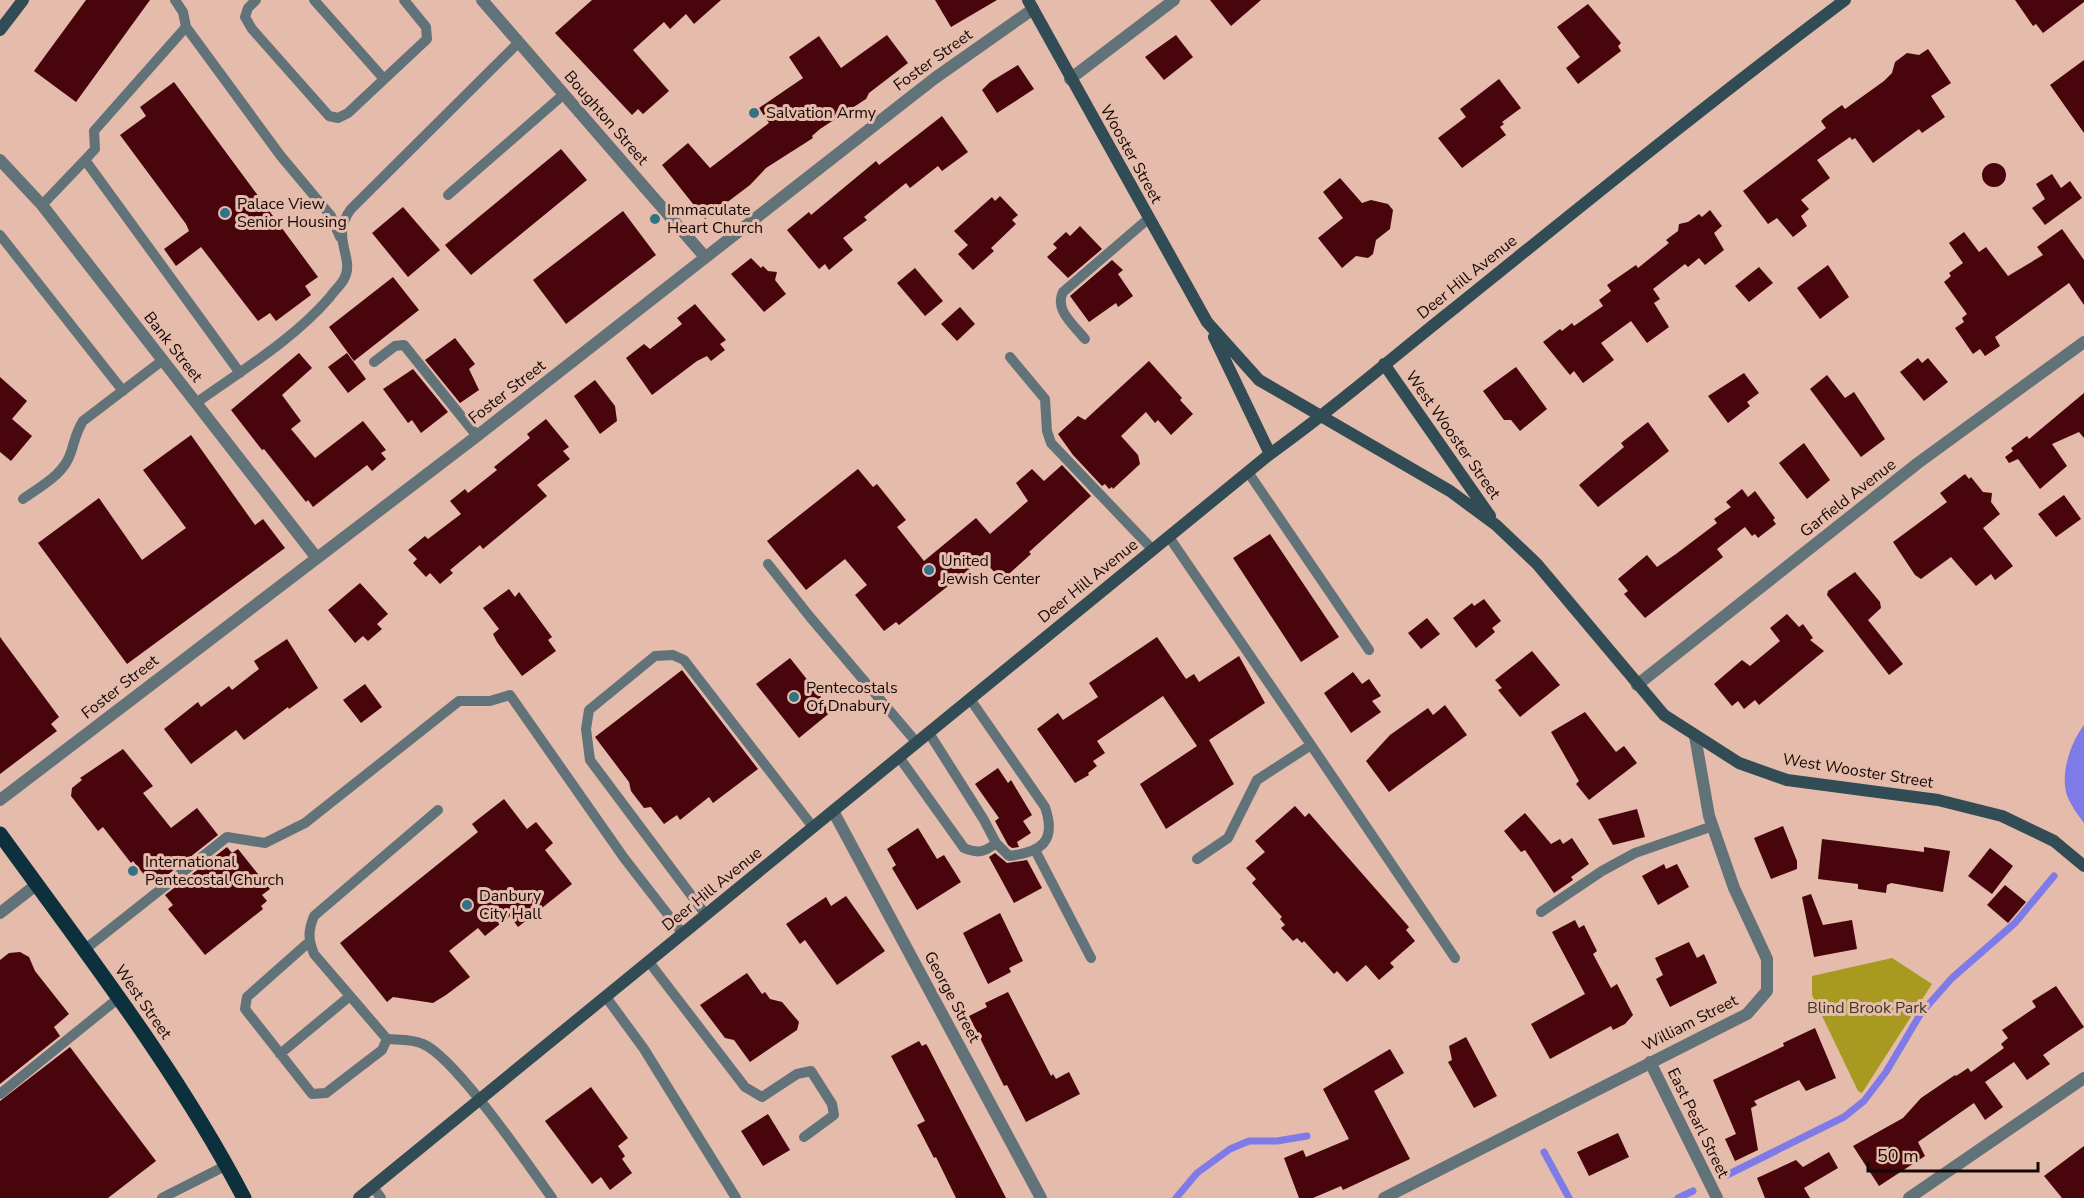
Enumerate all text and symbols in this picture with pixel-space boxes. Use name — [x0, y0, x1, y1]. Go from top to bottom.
street label: Foster Street — [889, 24, 977, 96]
street label: Boughton Street — [559, 66, 653, 170]
street label: Wooster Street — [1095, 101, 1167, 208]
place label: Salvation Army — [766, 102, 877, 124]
marker: Salvation Army — [747, 106, 761, 120]
place label: Palace View Senior Housing — [237, 193, 347, 233]
place label: Immaculate Heart Church — [667, 199, 763, 239]
marker: Palace View Senior Housing — [218, 206, 232, 220]
marker: Immaculate Heart Church — [648, 212, 662, 226]
street label: Deer Hill Avenue — [1412, 230, 1522, 324]
street label: Bank Street — [138, 307, 208, 387]
street label: Foster Street — [464, 355, 551, 429]
street label: West Wooster Street — [1400, 366, 1506, 504]
street label: Garfield Avenue — [1795, 454, 1901, 542]
street label: Deer Hill Avenue — [1033, 534, 1143, 628]
place label: United Jewish Center — [940, 550, 1040, 590]
marker: United Jewish Center — [922, 563, 936, 577]
street label: Foster Street — [77, 650, 164, 724]
place label: Pentecostals Of Dnabury — [806, 677, 898, 717]
marker: Pentecostals Of Dnabury — [787, 690, 801, 704]
street label: West Wooster Street — [1781, 748, 1935, 794]
street label: Deer Hill Avenue — [657, 842, 767, 936]
place label: International Pentecostal Church — [145, 851, 284, 891]
marker: International Pentecostal Church — [126, 864, 140, 878]
place label: Danbury City Hall — [479, 885, 542, 925]
marker: Danbury City Hall — [460, 898, 474, 912]
street label: George Street — [919, 948, 985, 1047]
street label: West Street — [109, 960, 177, 1044]
street label: William Street — [1638, 989, 1742, 1057]
park label: Blind Brook Park — [1807, 997, 1928, 1019]
street label: East Pearl Street — [1662, 1064, 1734, 1182]
scale bar — [1868, 1135, 2038, 1173]
text: 50 m — [1877, 1144, 1919, 1168]

